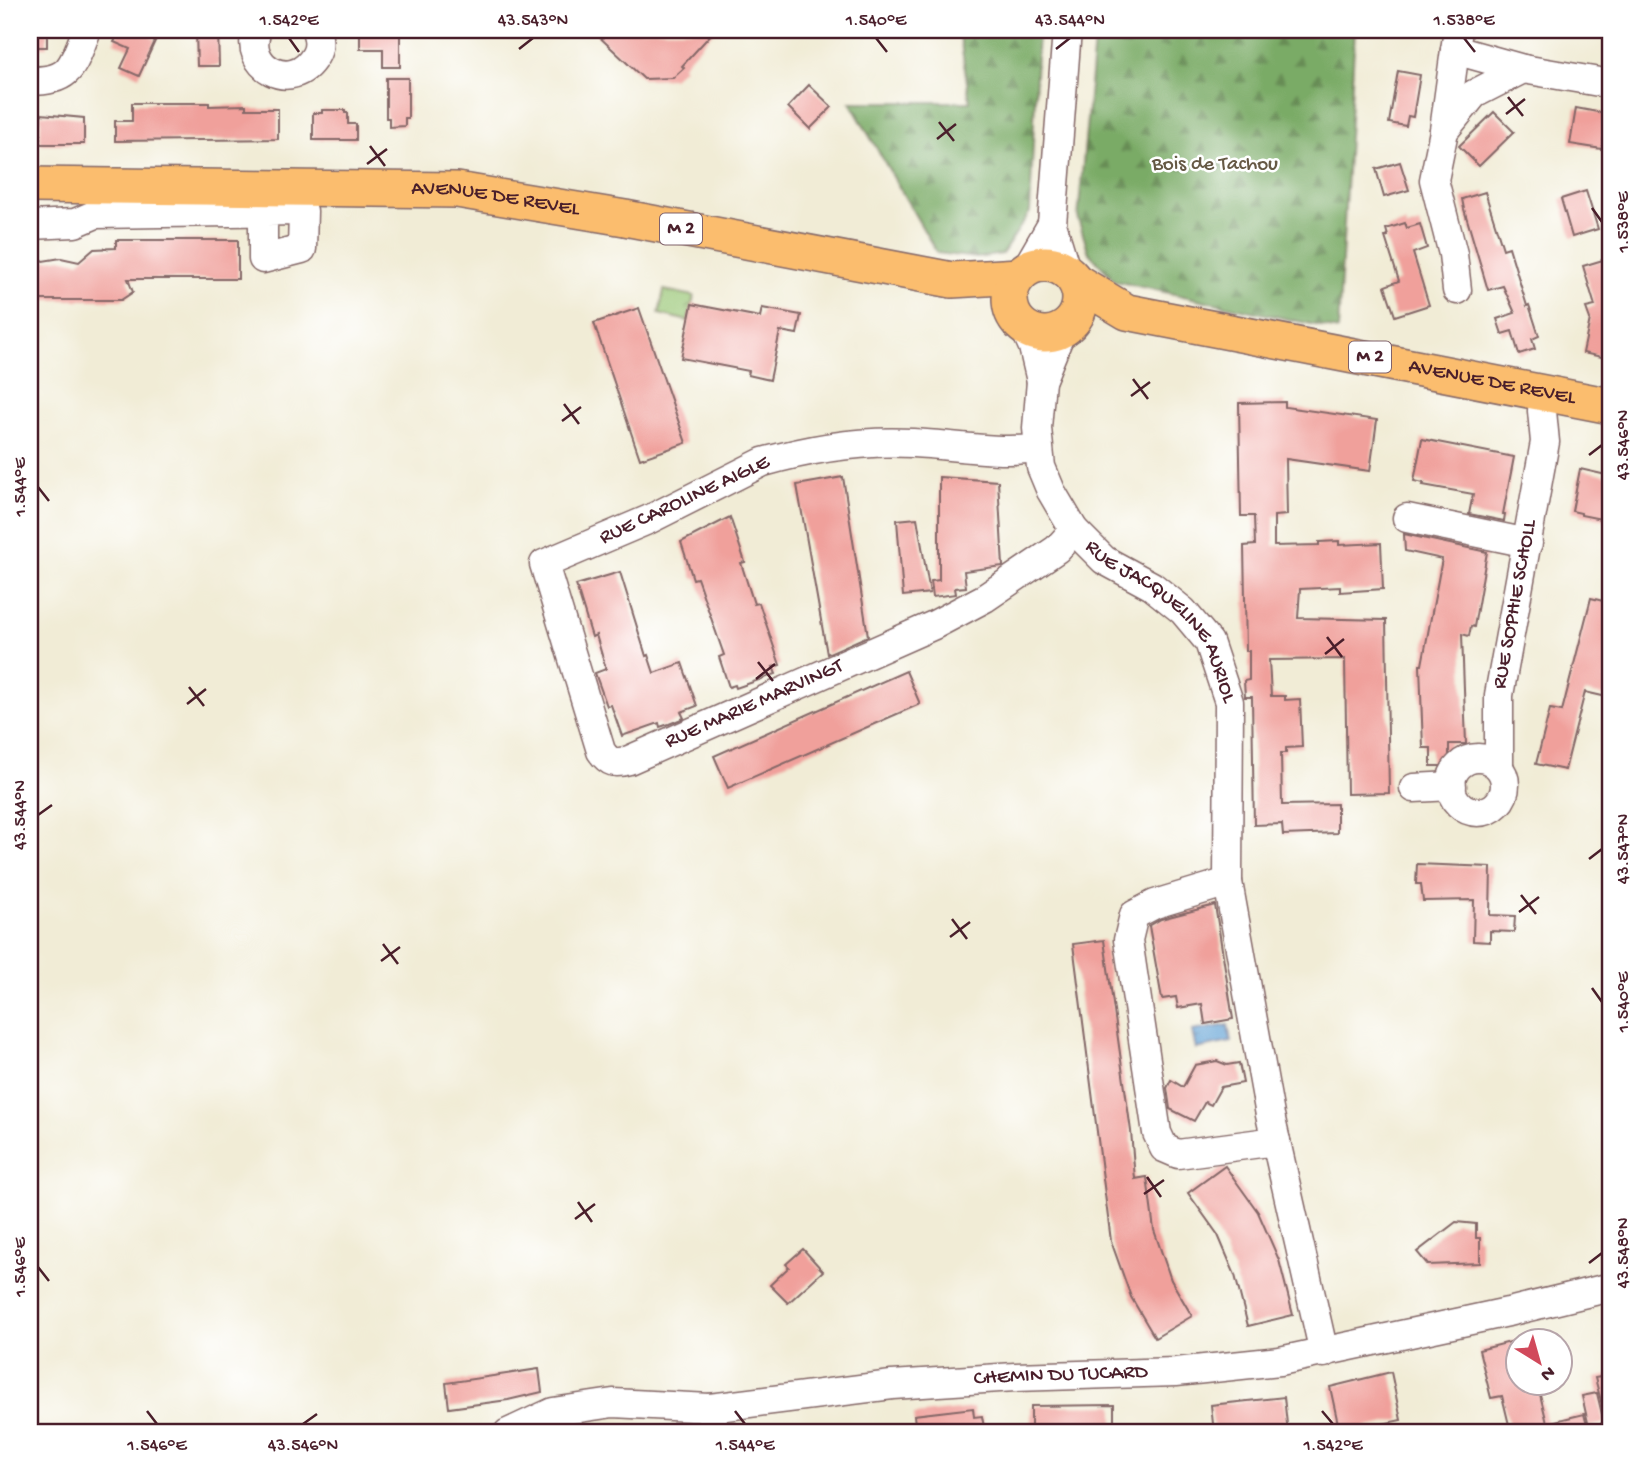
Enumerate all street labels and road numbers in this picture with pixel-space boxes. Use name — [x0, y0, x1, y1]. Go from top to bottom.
street label: AVENUE DE REVEL — [411, 177, 582, 223]
road number: M 2 — [660, 214, 702, 244]
road number: M 2 — [1349, 342, 1391, 372]
street label: AVENUE DE REVEL — [1406, 354, 1579, 412]
street label: RUE CAROLINE AIGLE — [596, 450, 775, 551]
street label: RUE SOPHIE SCHOLL — [1488, 517, 1543, 691]
street label: RUE JACQUELINE AURIOL — [1079, 535, 1241, 707]
street label: RUE MARIE MARVINGT — [661, 654, 848, 755]
street label: CHEMIN DU TUCARD — [973, 1360, 1149, 1392]

